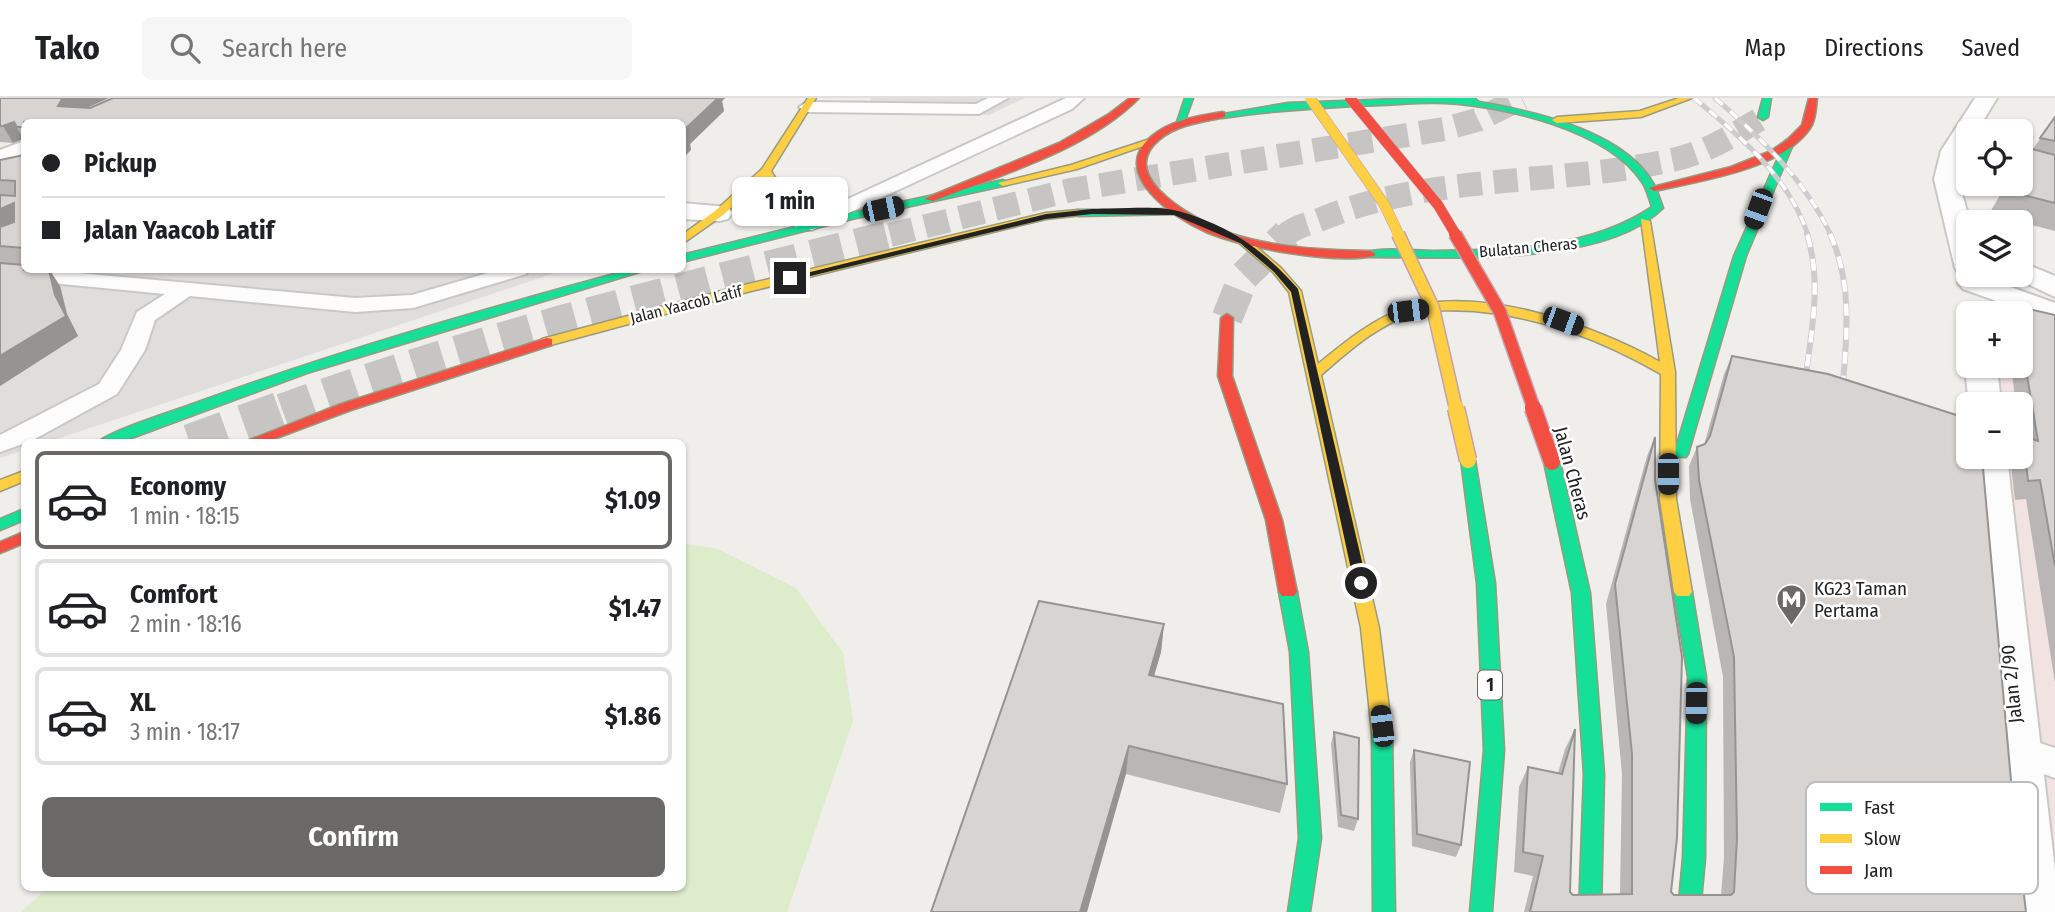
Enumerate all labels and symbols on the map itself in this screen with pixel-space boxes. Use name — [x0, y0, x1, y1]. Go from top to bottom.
callout: 1 min — [732, 176, 848, 226]
car — [1741, 186, 1776, 232]
car — [861, 194, 906, 224]
street label: Bulatan Cheras — [1478, 234, 1578, 261]
route end — [774, 262, 806, 294]
street label: Jalan Yaacob Latif — [628, 281, 745, 328]
car — [1386, 298, 1431, 324]
car — [1540, 304, 1587, 338]
street label: Jalan Cheras — [1549, 424, 1596, 522]
car — [1658, 453, 1679, 495]
route start — [1345, 567, 1377, 599]
place label: KG23 Taman Pertama — [1814, 577, 1907, 622]
metro station icon: KG23 Taman Pertama — [1774, 582, 1808, 626]
street label: Jalan 2/90 — [1996, 644, 2027, 724]
road number: 1 — [1478, 670, 1502, 700]
car — [1686, 682, 1707, 724]
car — [1370, 704, 1395, 748]
legend — [1806, 782, 2038, 894]
text: Fast — [1864, 796, 1895, 819]
text: Slow — [1864, 827, 1901, 850]
text: Jam — [1864, 859, 1893, 882]

